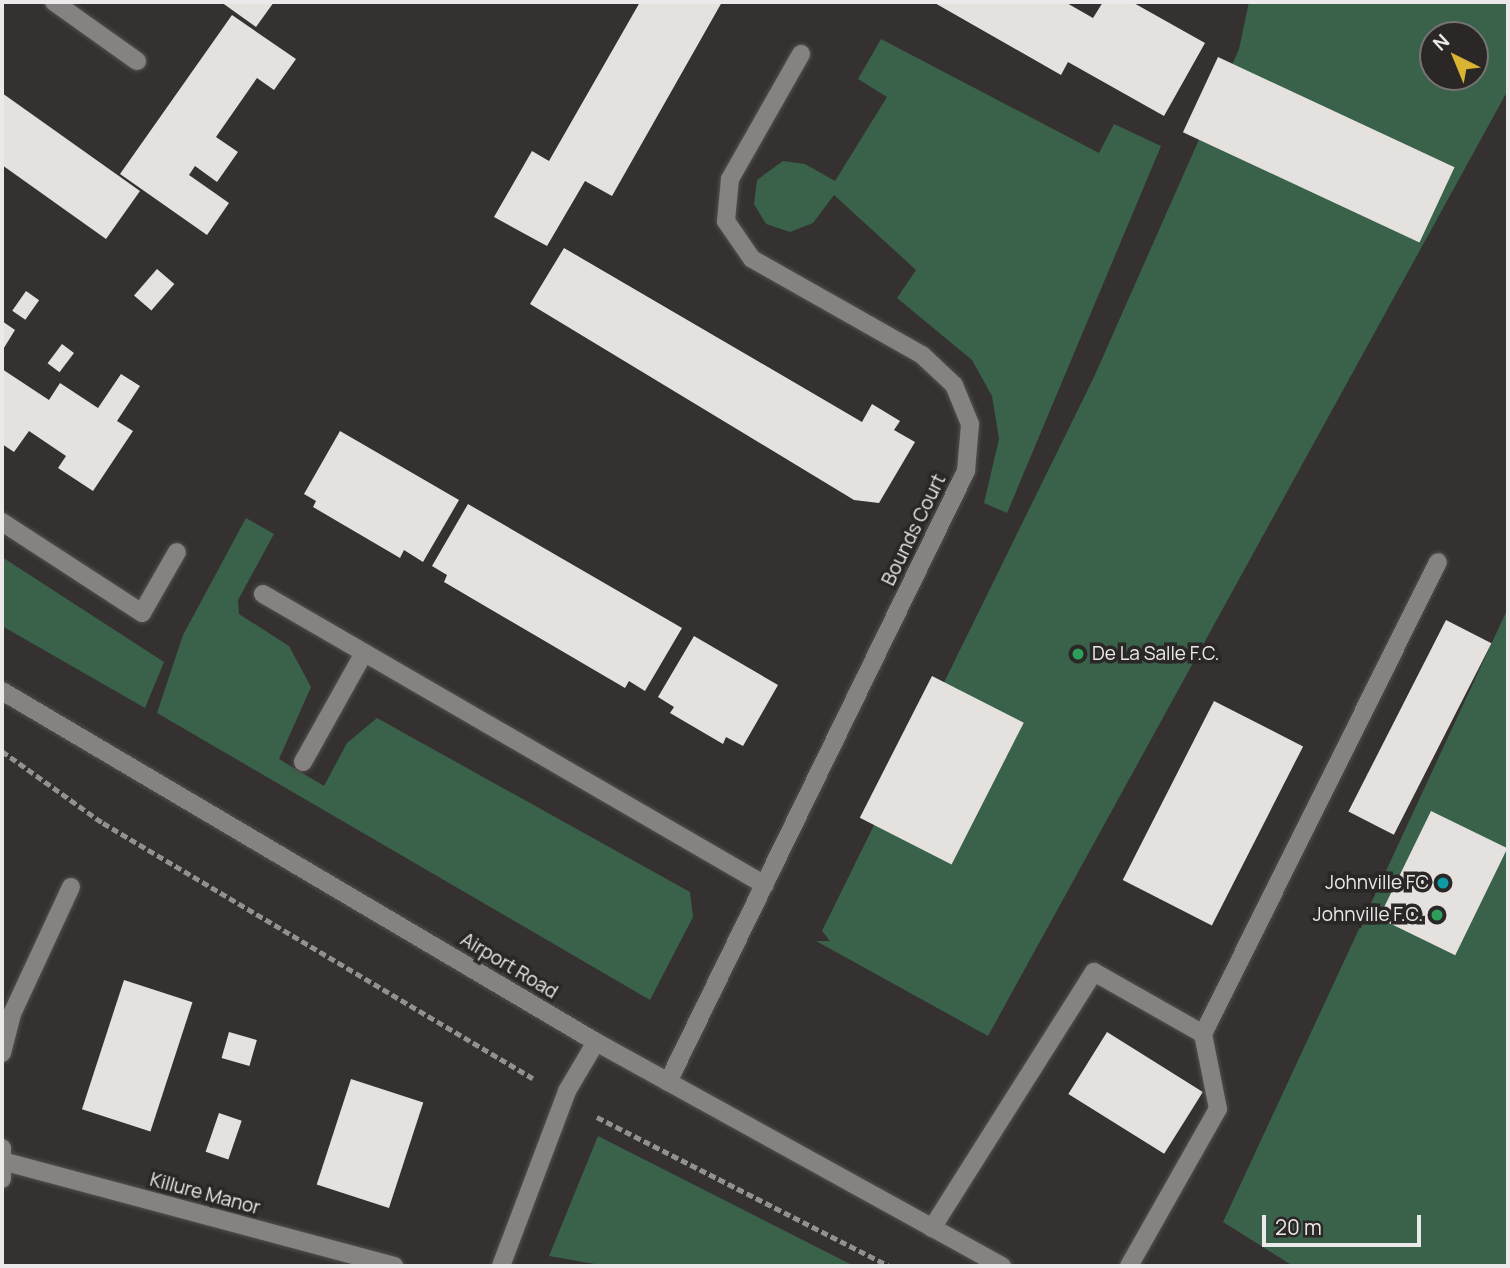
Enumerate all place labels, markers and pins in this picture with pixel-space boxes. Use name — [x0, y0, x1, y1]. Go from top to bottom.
place label: De La Salle F.C. — [1092, 643, 1219, 665]
marker: De La Salle F.C. — [1070, 646, 1086, 662]
place label: Johnville FC — [1325, 872, 1429, 894]
marker: Johnville FC — [1435, 875, 1451, 891]
place label: Johnville F.C. — [1313, 904, 1423, 926]
marker: Johnville F.C. — [1429, 907, 1445, 923]

